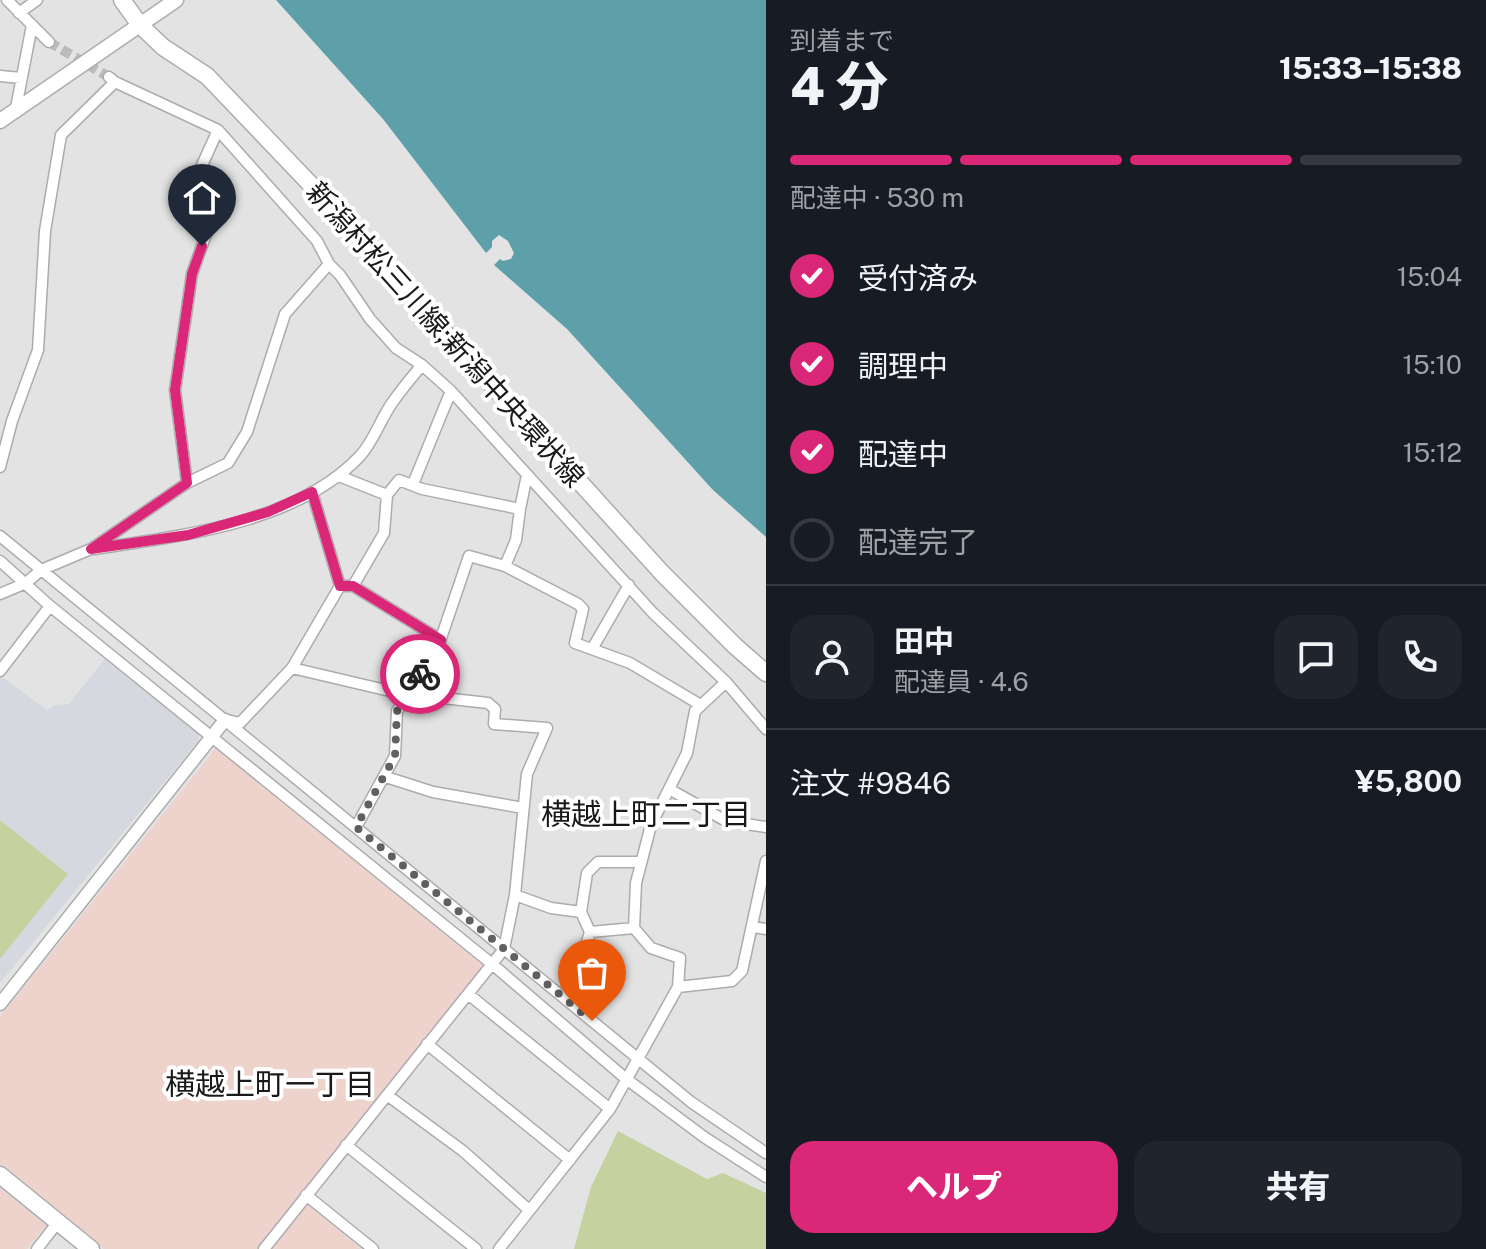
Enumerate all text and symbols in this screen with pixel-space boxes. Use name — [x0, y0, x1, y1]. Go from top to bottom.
text: 到着まで — [790, 25, 894, 56]
text: 15:33–15:38 — [1279, 50, 1462, 86]
text: 4 分 — [790, 56, 888, 117]
pin — [168, 164, 236, 246]
street label: 新潟村松三川線;新潟中央環状線 — [300, 175, 592, 493]
icon: home — [180, 176, 224, 220]
text: 配達中 · 530 m — [790, 182, 964, 213]
icon: check — [790, 254, 834, 298]
text: 受付済み — [858, 260, 978, 296]
text: 15:04 — [1397, 261, 1462, 292]
icon: check — [790, 342, 834, 386]
text: 調理中 — [858, 348, 948, 384]
text: 15:10 — [1402, 349, 1462, 380]
icon: check — [790, 430, 834, 474]
text: 配達中 — [858, 436, 948, 472]
text: 15:12 — [1403, 437, 1462, 468]
text: 配達完了 — [858, 524, 978, 560]
button: person — [790, 615, 874, 699]
button: chat — [1274, 615, 1358, 699]
button: phone — [1378, 615, 1462, 699]
text: 田中 — [894, 623, 954, 659]
courier — [380, 634, 460, 714]
icon: bike — [398, 652, 442, 696]
text: 配達員 · 4.6 — [894, 666, 1029, 697]
text: ¥5,800 — [1355, 763, 1462, 799]
text: 注文 #9846 — [790, 765, 951, 801]
district label: 横越上町二丁目 — [541, 796, 751, 832]
pin — [558, 939, 626, 1021]
icon: bag — [570, 951, 614, 995]
district label: 横越上町一丁目 — [165, 1066, 375, 1102]
button: ヘルプ — [790, 1141, 1118, 1233]
button: 共有 — [1134, 1141, 1462, 1233]

